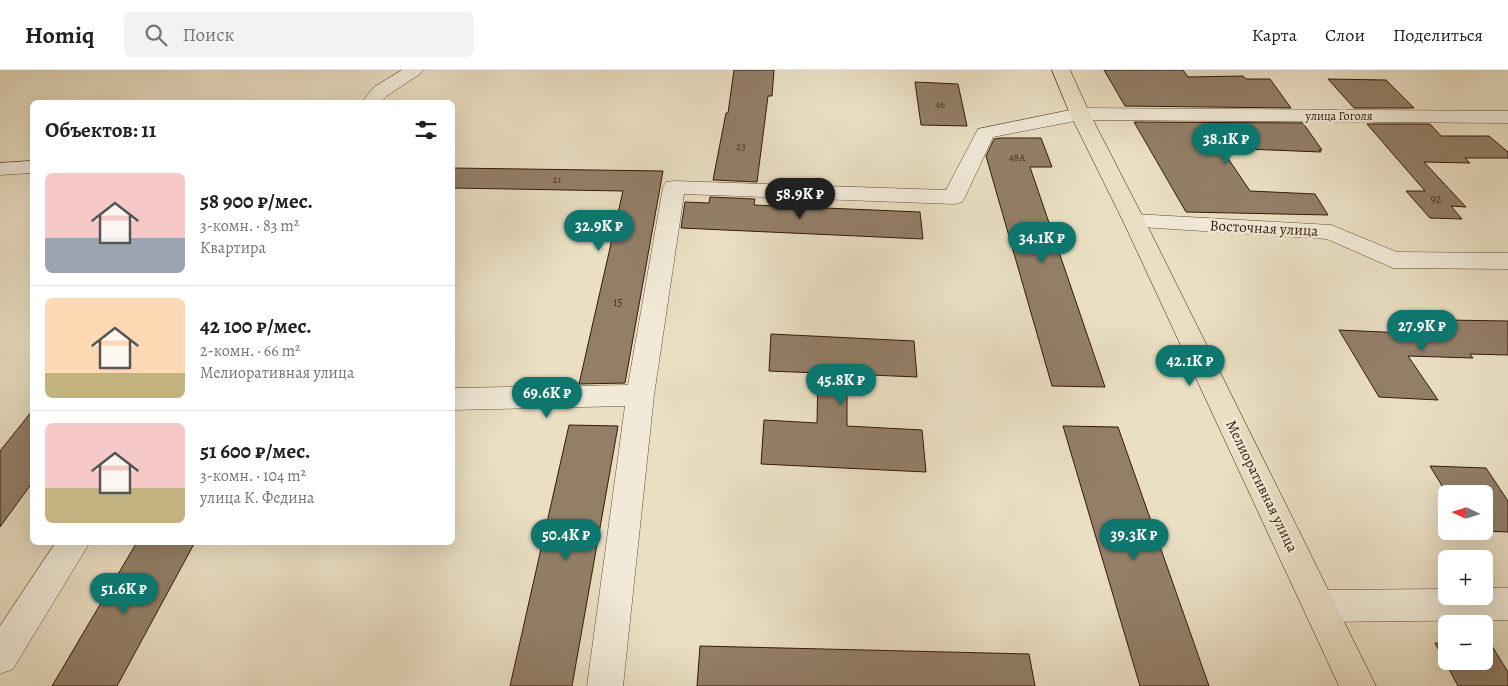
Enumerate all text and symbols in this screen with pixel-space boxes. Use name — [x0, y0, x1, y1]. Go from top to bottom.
search box — [124, 12, 474, 57]
text: Homiq — [25, 19, 94, 51]
icon: search — [142, 21, 170, 49]
text: Поиск — [182, 22, 234, 48]
text: Карта — [1252, 23, 1297, 47]
text: Слои — [1325, 23, 1365, 47]
text: Поделиться — [1393, 23, 1483, 47]
house number: 46 — [935, 97, 945, 112]
street label: улица Гоголя — [1305, 108, 1373, 124]
text: Объектов: 11 — [45, 116, 156, 144]
icon: filters — [412, 116, 440, 144]
pin: 38.1K ₽ — [1180, 122, 1272, 165]
text: 38.1K ₽ — [1203, 128, 1249, 150]
house number: 23 — [736, 139, 746, 154]
house number: 48А — [1009, 150, 1026, 165]
house number: 21 — [553, 172, 562, 187]
pin: 58.9K ₽ — [754, 178, 846, 220]
text: 58.9K ₽ — [776, 183, 824, 205]
text: 58 900 ₽/мес. — [200, 187, 313, 215]
house number: 92 — [1430, 191, 1442, 207]
icon: home — [85, 193, 145, 253]
pin: 32.9K ₽ — [553, 210, 645, 252]
text: 3-комн. · 83 m² — [200, 215, 299, 237]
text: 32.9K ₽ — [575, 215, 623, 237]
street label: Восточная улица — [1209, 215, 1319, 241]
pin: 34.1K ₽ — [996, 222, 1088, 264]
text: 34.1K ₽ — [1019, 227, 1065, 249]
text: Квартира — [200, 237, 266, 259]
house number: 15 — [613, 294, 623, 310]
pin: 27.9K ₽ — [1376, 310, 1468, 352]
text: 42 100 ₽/мес. — [200, 312, 312, 340]
text: 27.9K ₽ — [1398, 315, 1446, 337]
icon: home — [85, 318, 145, 378]
text: 2-комн. · 66 m² — [200, 340, 300, 362]
pin: 42.1K ₽ — [1144, 344, 1236, 387]
text: 42.1K ₽ — [1167, 350, 1213, 372]
text: Мелиоративная улица — [200, 362, 354, 384]
pin: 45.8K ₽ — [795, 364, 887, 406]
text: 45.8K ₽ — [817, 369, 865, 391]
pin: 69.6K ₽ — [501, 376, 593, 419]
text: 69.6K ₽ — [523, 382, 571, 404]
street label: Мелиоративная улица — [1221, 417, 1303, 555]
text: 51 600 ₽/мес. — [200, 437, 311, 465]
icon: home — [85, 443, 145, 503]
text: 3-комн. · 104 m² — [200, 465, 306, 487]
north arrow — [1438, 485, 1492, 540]
map controls — [1438, 485, 1493, 670]
text: улица К. Федина — [200, 487, 314, 509]
pin: 50.4K ₽ — [520, 518, 612, 561]
pin: 39.3K ₽ — [1088, 518, 1180, 561]
text: 50.4K ₽ — [542, 524, 590, 546]
text: 39.3K ₽ — [1111, 524, 1158, 546]
button: + — [1438, 550, 1493, 605]
pin: 51.6K ₽ — [78, 572, 170, 615]
text: 51.6K ₽ — [101, 578, 147, 600]
button: − — [1438, 615, 1493, 670]

